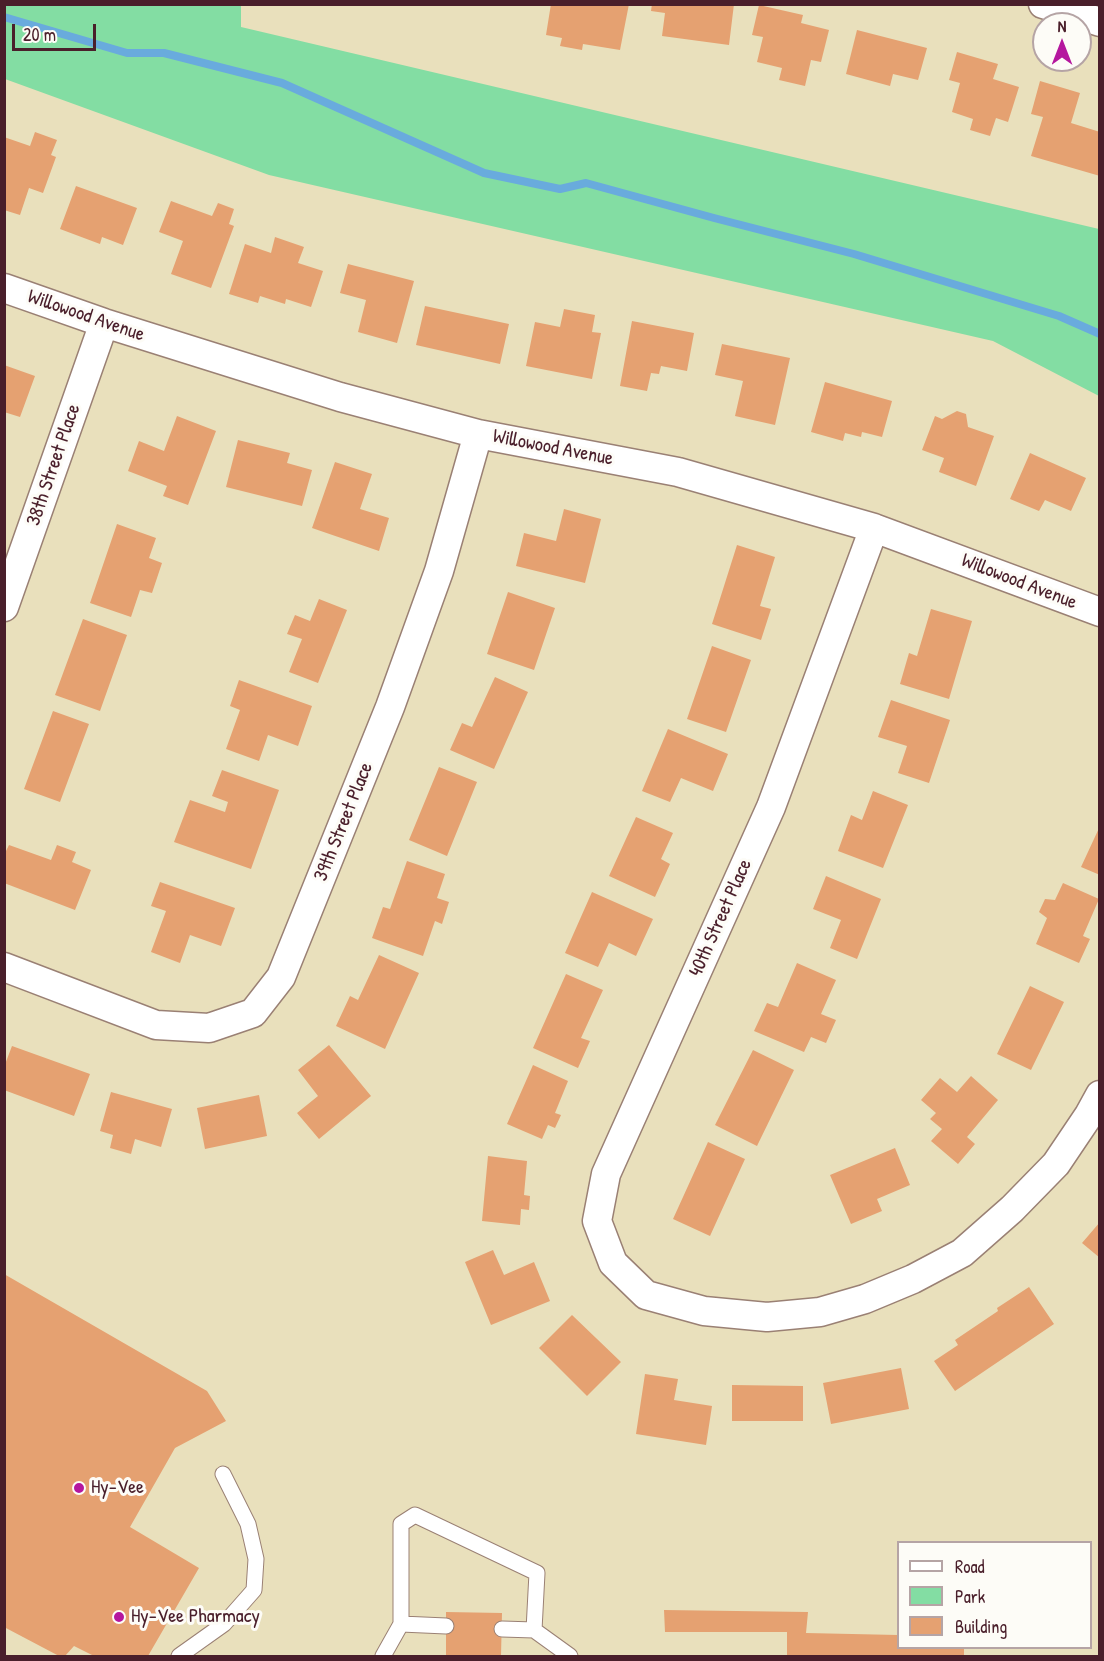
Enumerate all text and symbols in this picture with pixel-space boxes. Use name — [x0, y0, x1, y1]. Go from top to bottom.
scale bar — [15, 12, 99, 50]
north arrow — [1032, 12, 1092, 72]
text: N — [1058, 15, 1066, 37]
text: 20 m — [23, 22, 56, 47]
street label: Willowood Avenue — [24, 285, 148, 347]
street label: 38th Street Place — [22, 401, 86, 529]
street label: Willowood Avenue — [491, 425, 615, 471]
street label: Willowood Avenue — [958, 549, 1080, 615]
street label: 39th Street Place — [309, 759, 379, 885]
street label: 40th Street Place — [684, 856, 758, 980]
place label: Hy-Vee — [91, 1476, 144, 1500]
marker: Hy-Vee — [72, 1481, 86, 1495]
legend — [897, 1541, 1092, 1649]
text: Road — [955, 1554, 985, 1579]
text: Park — [955, 1584, 985, 1609]
place label: Hy-Vee Pharmacy — [131, 1605, 260, 1629]
marker: Hy-Vee Pharmacy — [112, 1610, 126, 1624]
text: Building — [955, 1614, 1007, 1639]

